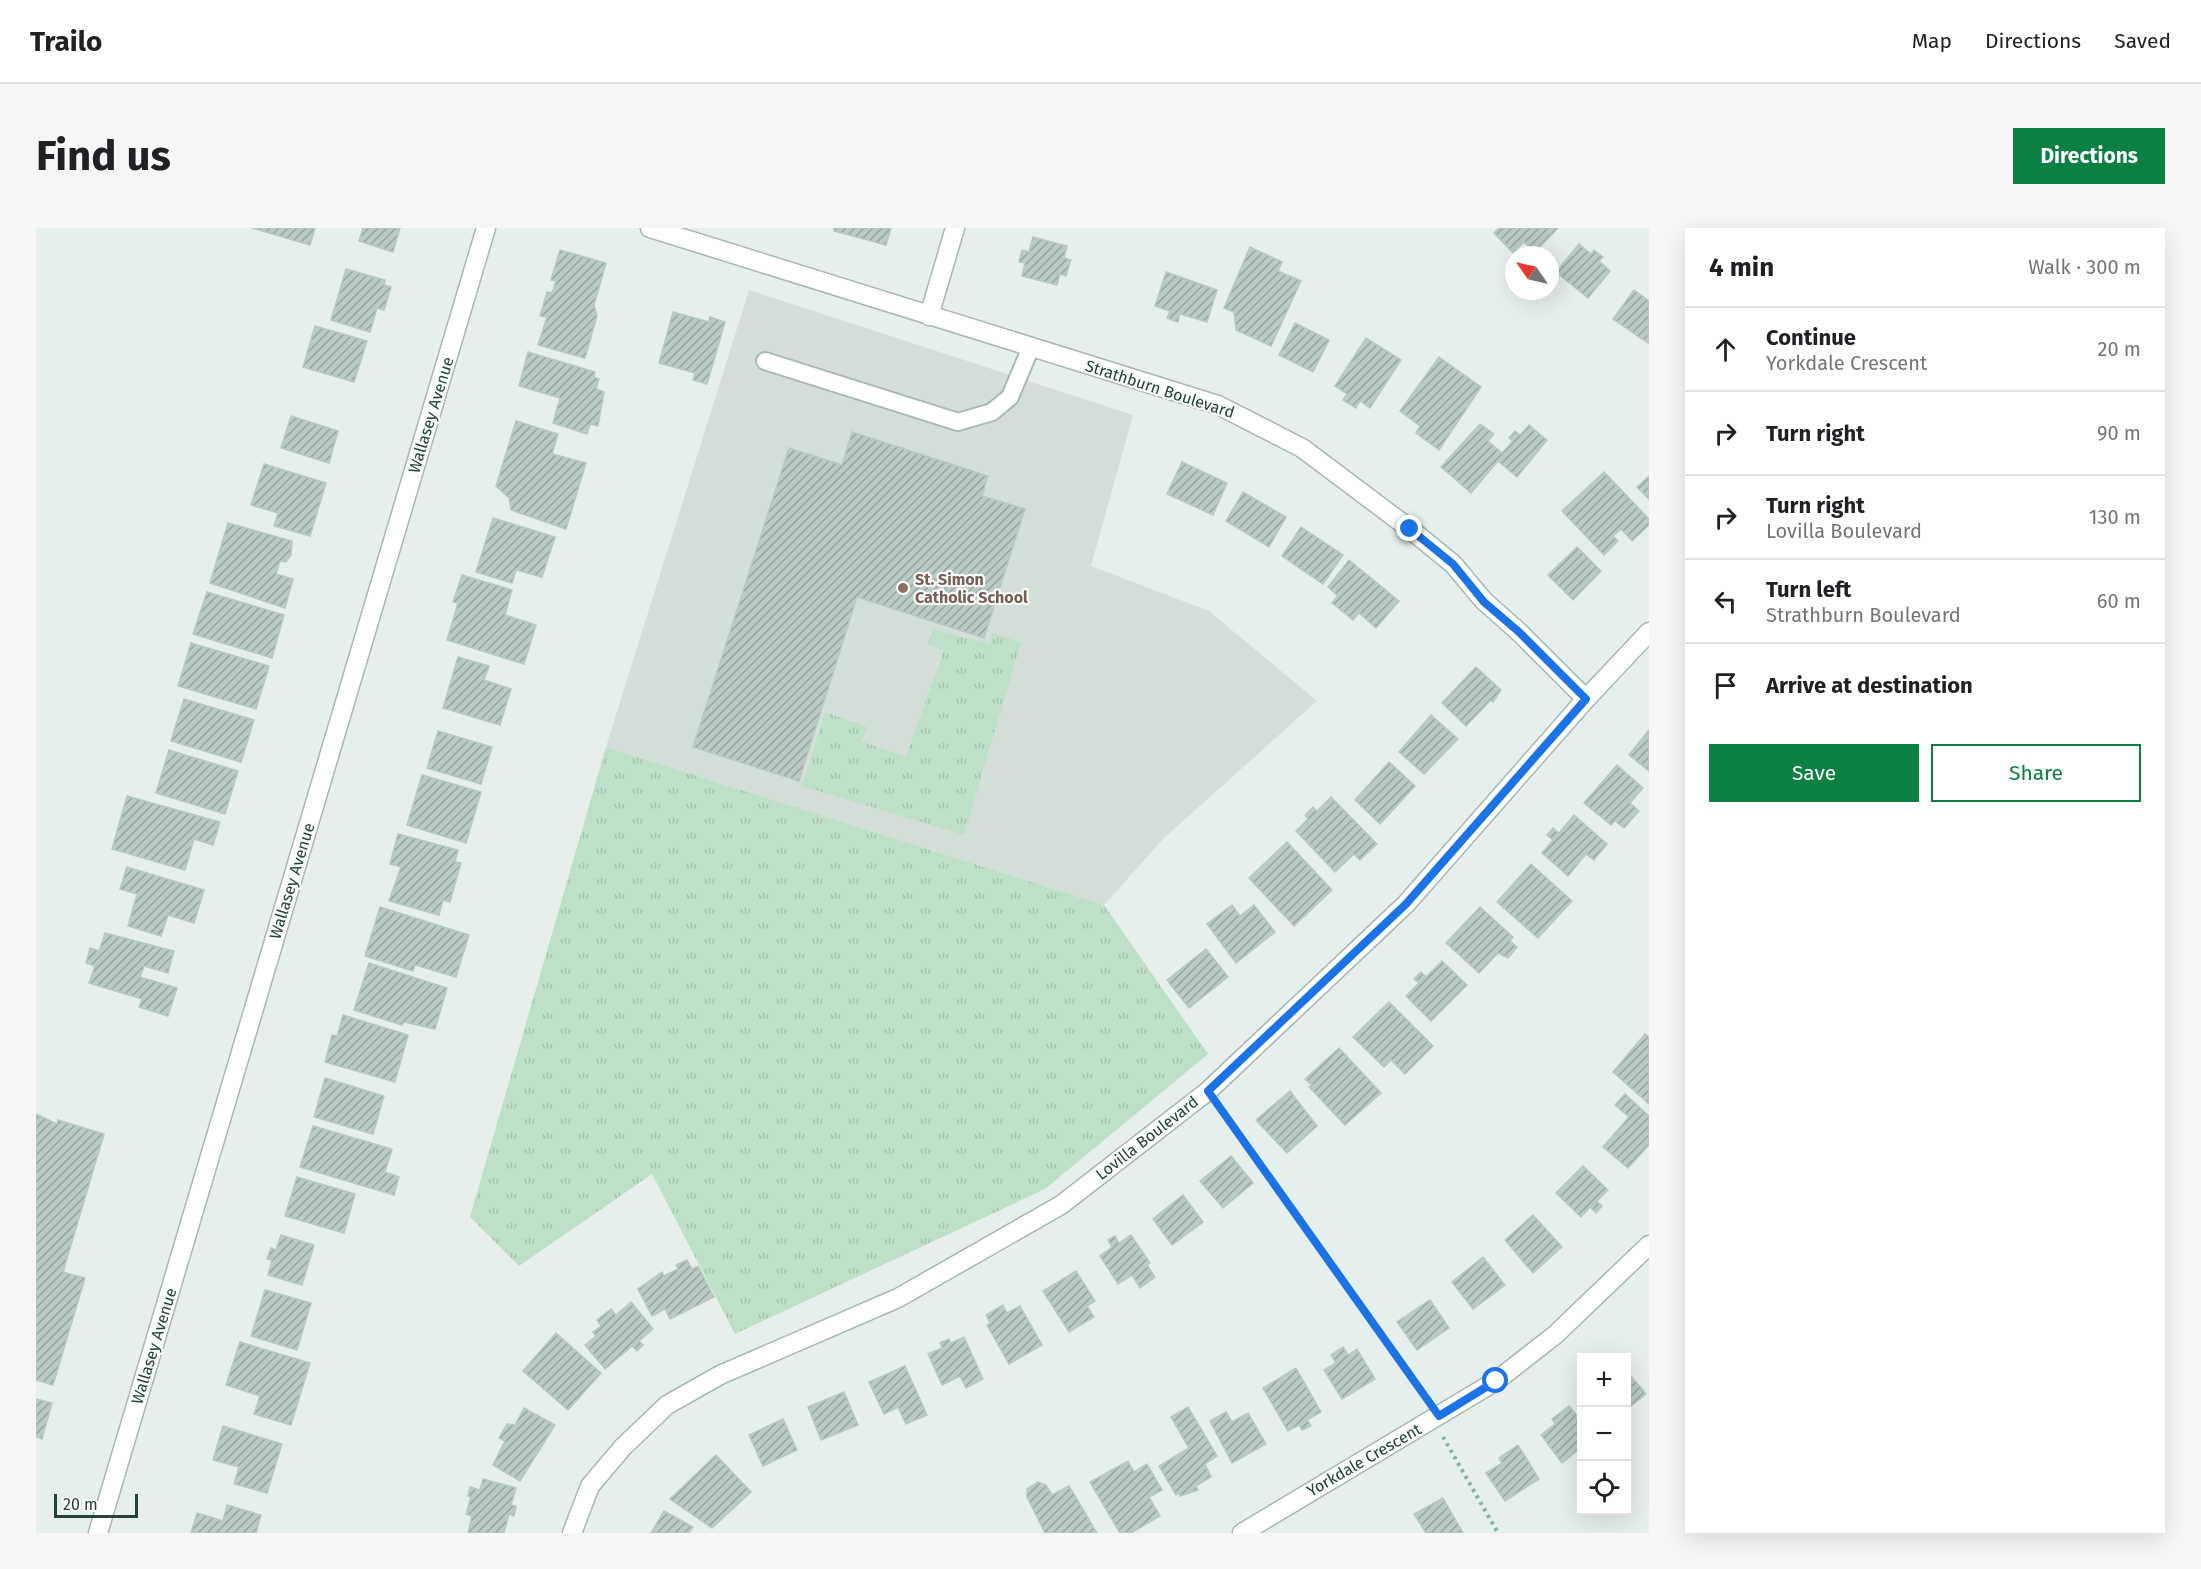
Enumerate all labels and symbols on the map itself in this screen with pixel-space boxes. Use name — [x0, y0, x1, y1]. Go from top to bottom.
north arrow — [1505, 246, 1559, 300]
street label: Wallasey Avenue — [404, 355, 458, 475]
street label: Strathburn Boulevard — [1083, 356, 1237, 422]
route end — [1396, 515, 1422, 541]
place label: St. Simon Catholic School — [915, 570, 1028, 607]
marker: St. Simon Catholic School — [896, 581, 910, 595]
street label: Wallasey Avenue — [265, 821, 319, 941]
street label: Lovilla Boulevard — [1092, 1092, 1202, 1184]
street label: Wallasey Avenue — [127, 1286, 181, 1406]
route start — [1482, 1367, 1508, 1393]
street label: Yorkdale Crescent — [1303, 1419, 1425, 1500]
scale bar — [54, 1491, 138, 1518]

